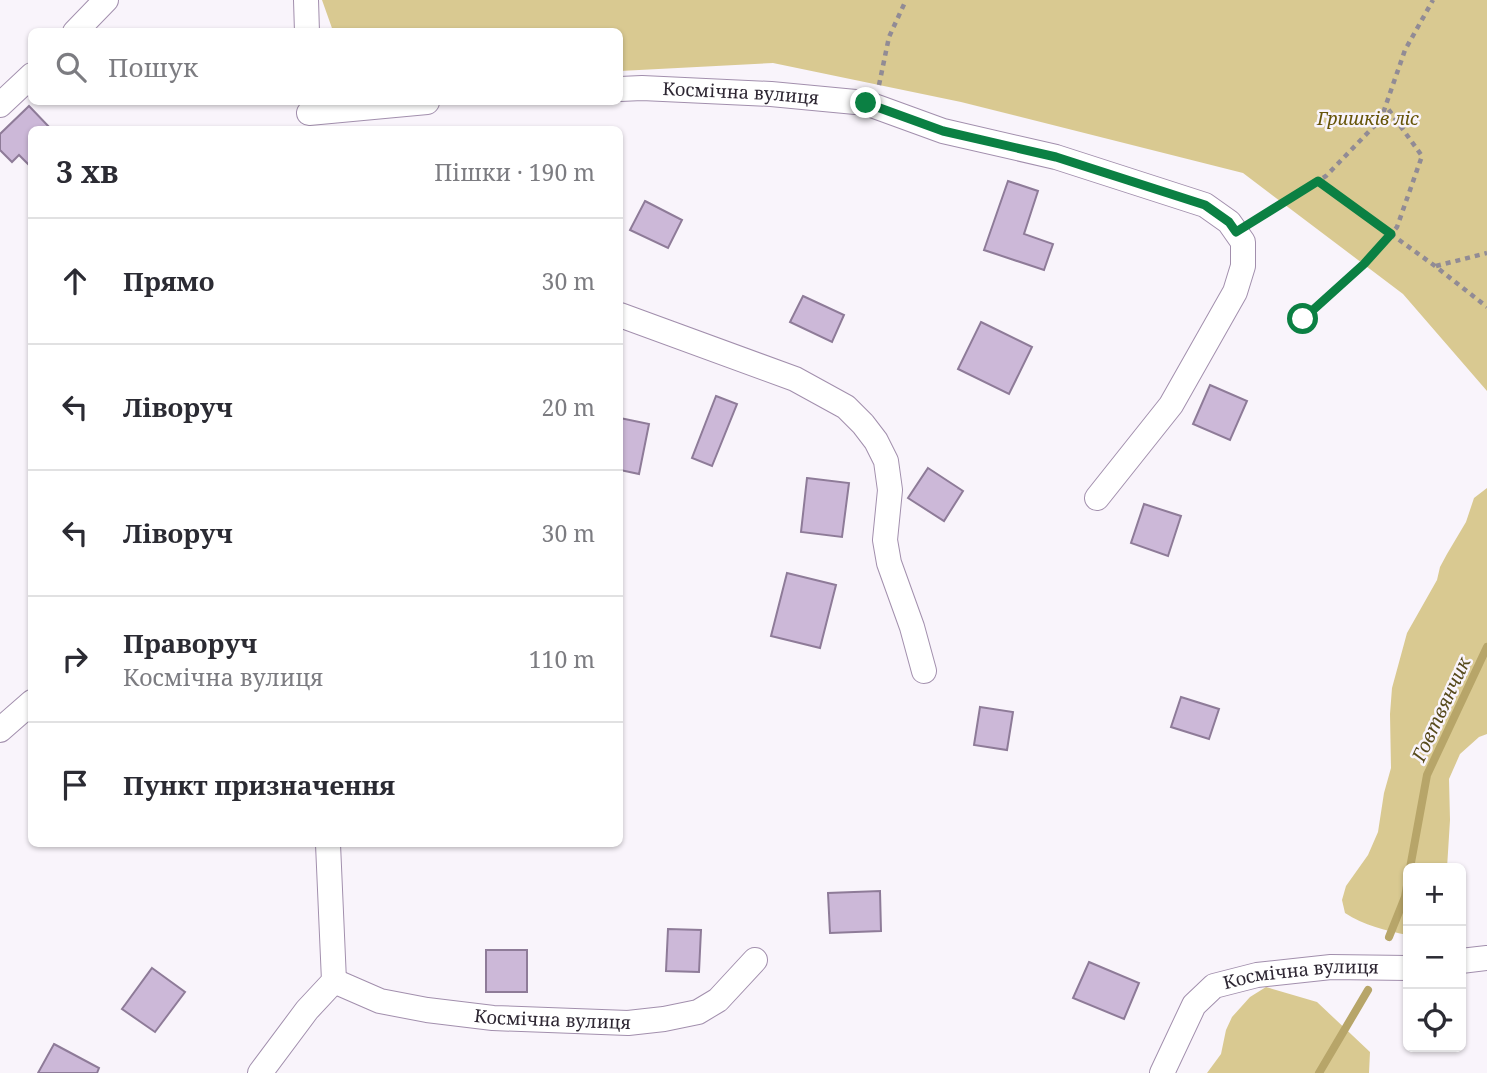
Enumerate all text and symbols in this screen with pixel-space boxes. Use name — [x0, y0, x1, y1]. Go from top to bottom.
search box — [28, 28, 623, 105]
icon: search — [52, 48, 90, 86]
text: Пошук — [108, 49, 198, 85]
street label: Космічна вулиця — [662, 76, 820, 110]
route end — [850, 87, 881, 118]
park label: Гришків ліс — [1316, 106, 1419, 130]
text: 3 хв — [56, 151, 118, 192]
text: Пішки · 190 m — [434, 156, 595, 188]
icon: ahead — [56, 262, 94, 300]
text: Прямо — [123, 263, 214, 299]
text: 30 m — [542, 265, 595, 297]
route start — [1287, 303, 1318, 334]
icon: left — [56, 388, 94, 426]
text: Ліворуч — [123, 389, 233, 425]
text: 20 m — [542, 391, 595, 423]
icon: left — [56, 514, 94, 552]
text: Ліворуч — [123, 515, 233, 551]
text: 30 m — [542, 517, 595, 549]
text: Праворуч — [123, 625, 257, 661]
icon: right — [56, 640, 94, 678]
text: 110 m — [529, 643, 595, 675]
water label: Говтвянчик — [1405, 651, 1477, 767]
text: Космічна вулиця — [123, 661, 323, 693]
icon: arrive — [56, 766, 94, 804]
text: Пункт призначення — [123, 767, 395, 803]
map controls — [1403, 863, 1466, 1052]
button: + — [1403, 863, 1466, 926]
button: − — [1403, 926, 1466, 989]
street label: Космічна вулиця — [1220, 954, 1379, 994]
button: locate — [1403, 989, 1466, 1052]
street label: Космічна вулиця — [473, 1003, 631, 1034]

